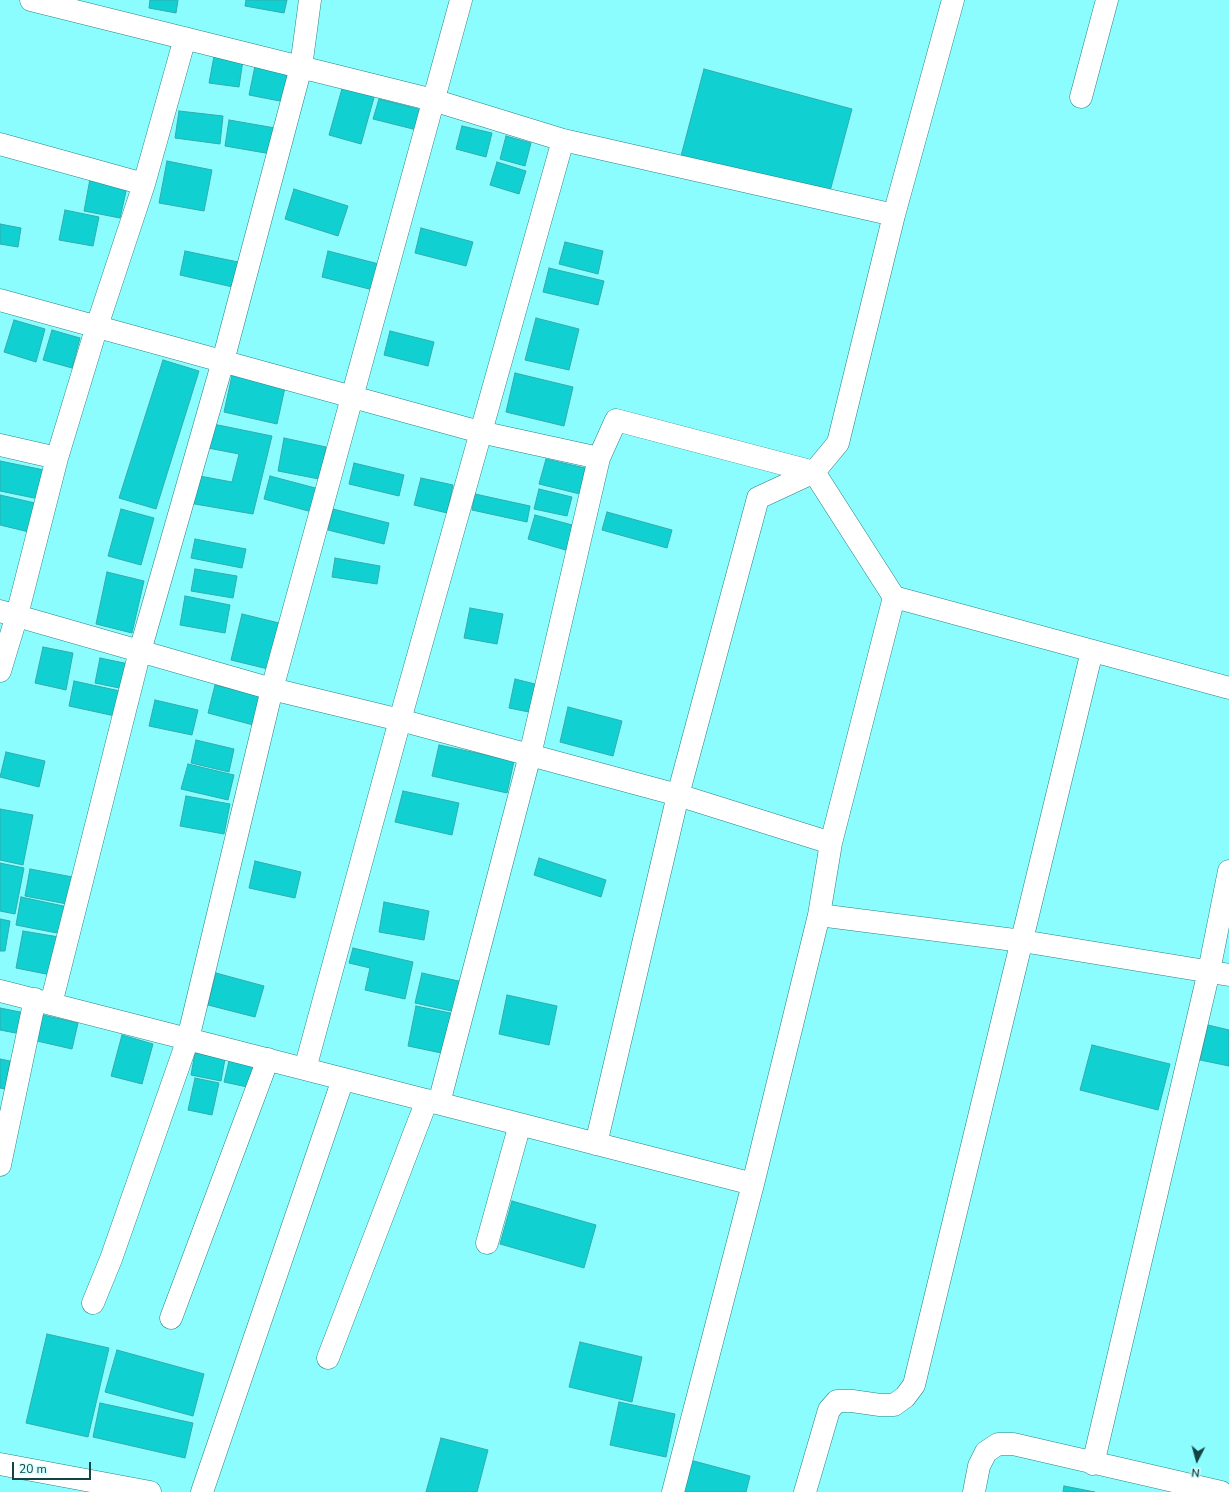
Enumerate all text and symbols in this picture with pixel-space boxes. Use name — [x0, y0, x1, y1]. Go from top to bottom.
north arrow — [1177, 1440, 1217, 1480]
scale bar — [14, 1454, 93, 1480]
text: 20 m — [19, 1461, 47, 1477]
text: N — [1191, 1465, 1201, 1480]

